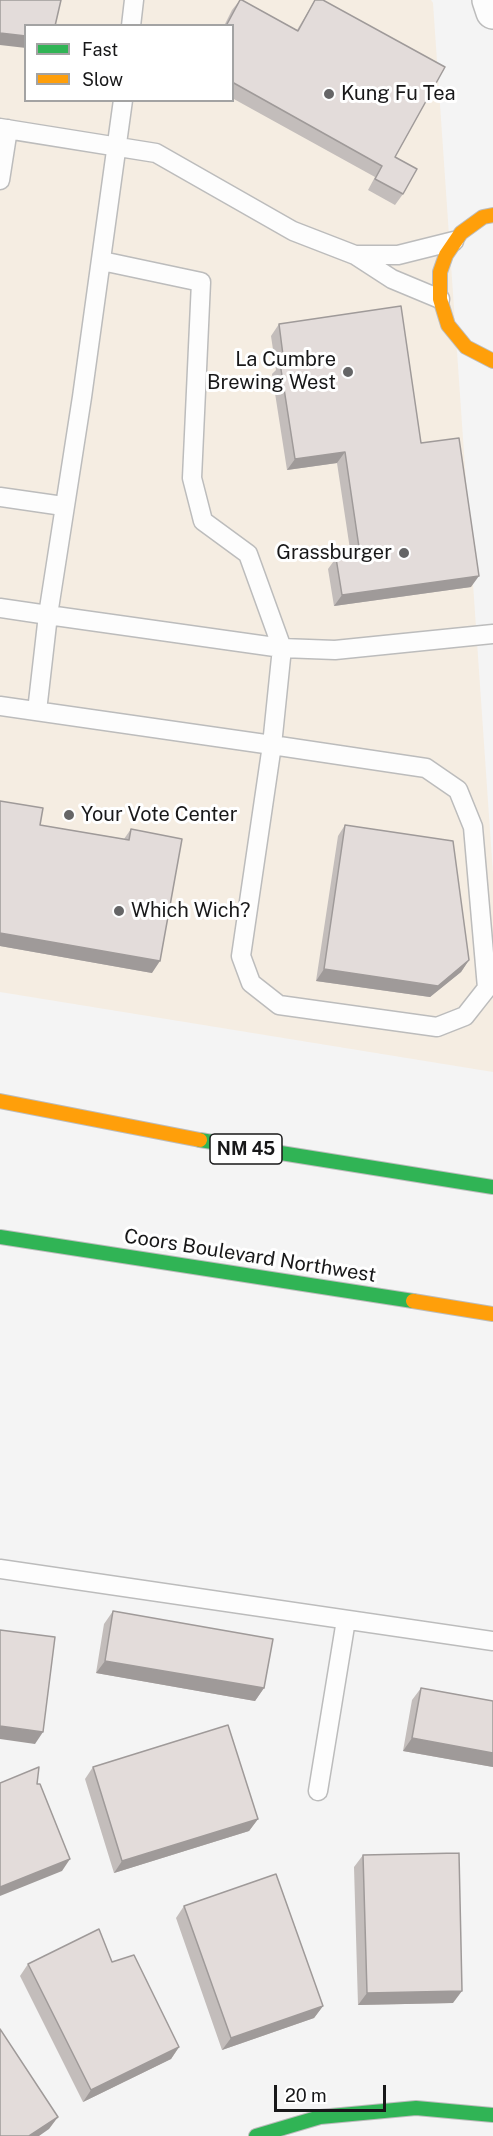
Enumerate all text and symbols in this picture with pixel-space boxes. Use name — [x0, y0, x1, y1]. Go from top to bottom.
legend — [24, 24, 234, 102]
text: Fast — [82, 39, 118, 60]
text: Slow — [82, 69, 123, 90]
place label: Kung Fu Tea — [341, 82, 456, 106]
marker: Kung Fu Tea — [322, 87, 336, 101]
place label: La Cumbre Brewing West — [207, 348, 336, 395]
marker: La Cumbre Brewing West — [341, 365, 355, 379]
place label: Grassburger — [276, 541, 392, 565]
marker: Grassburger — [397, 546, 411, 560]
place label: Your Vote Center — [81, 803, 238, 827]
marker: Your Vote Center — [62, 808, 76, 822]
place label: Which Wich? — [131, 899, 250, 923]
marker: Which Wich? — [112, 904, 126, 918]
road number: NM 45 — [210, 1134, 282, 1164]
street label: Coors Boulevard Northwest — [122, 1224, 378, 1288]
scale bar — [277, 2073, 390, 2111]
text: 20 m — [285, 2085, 327, 2106]

